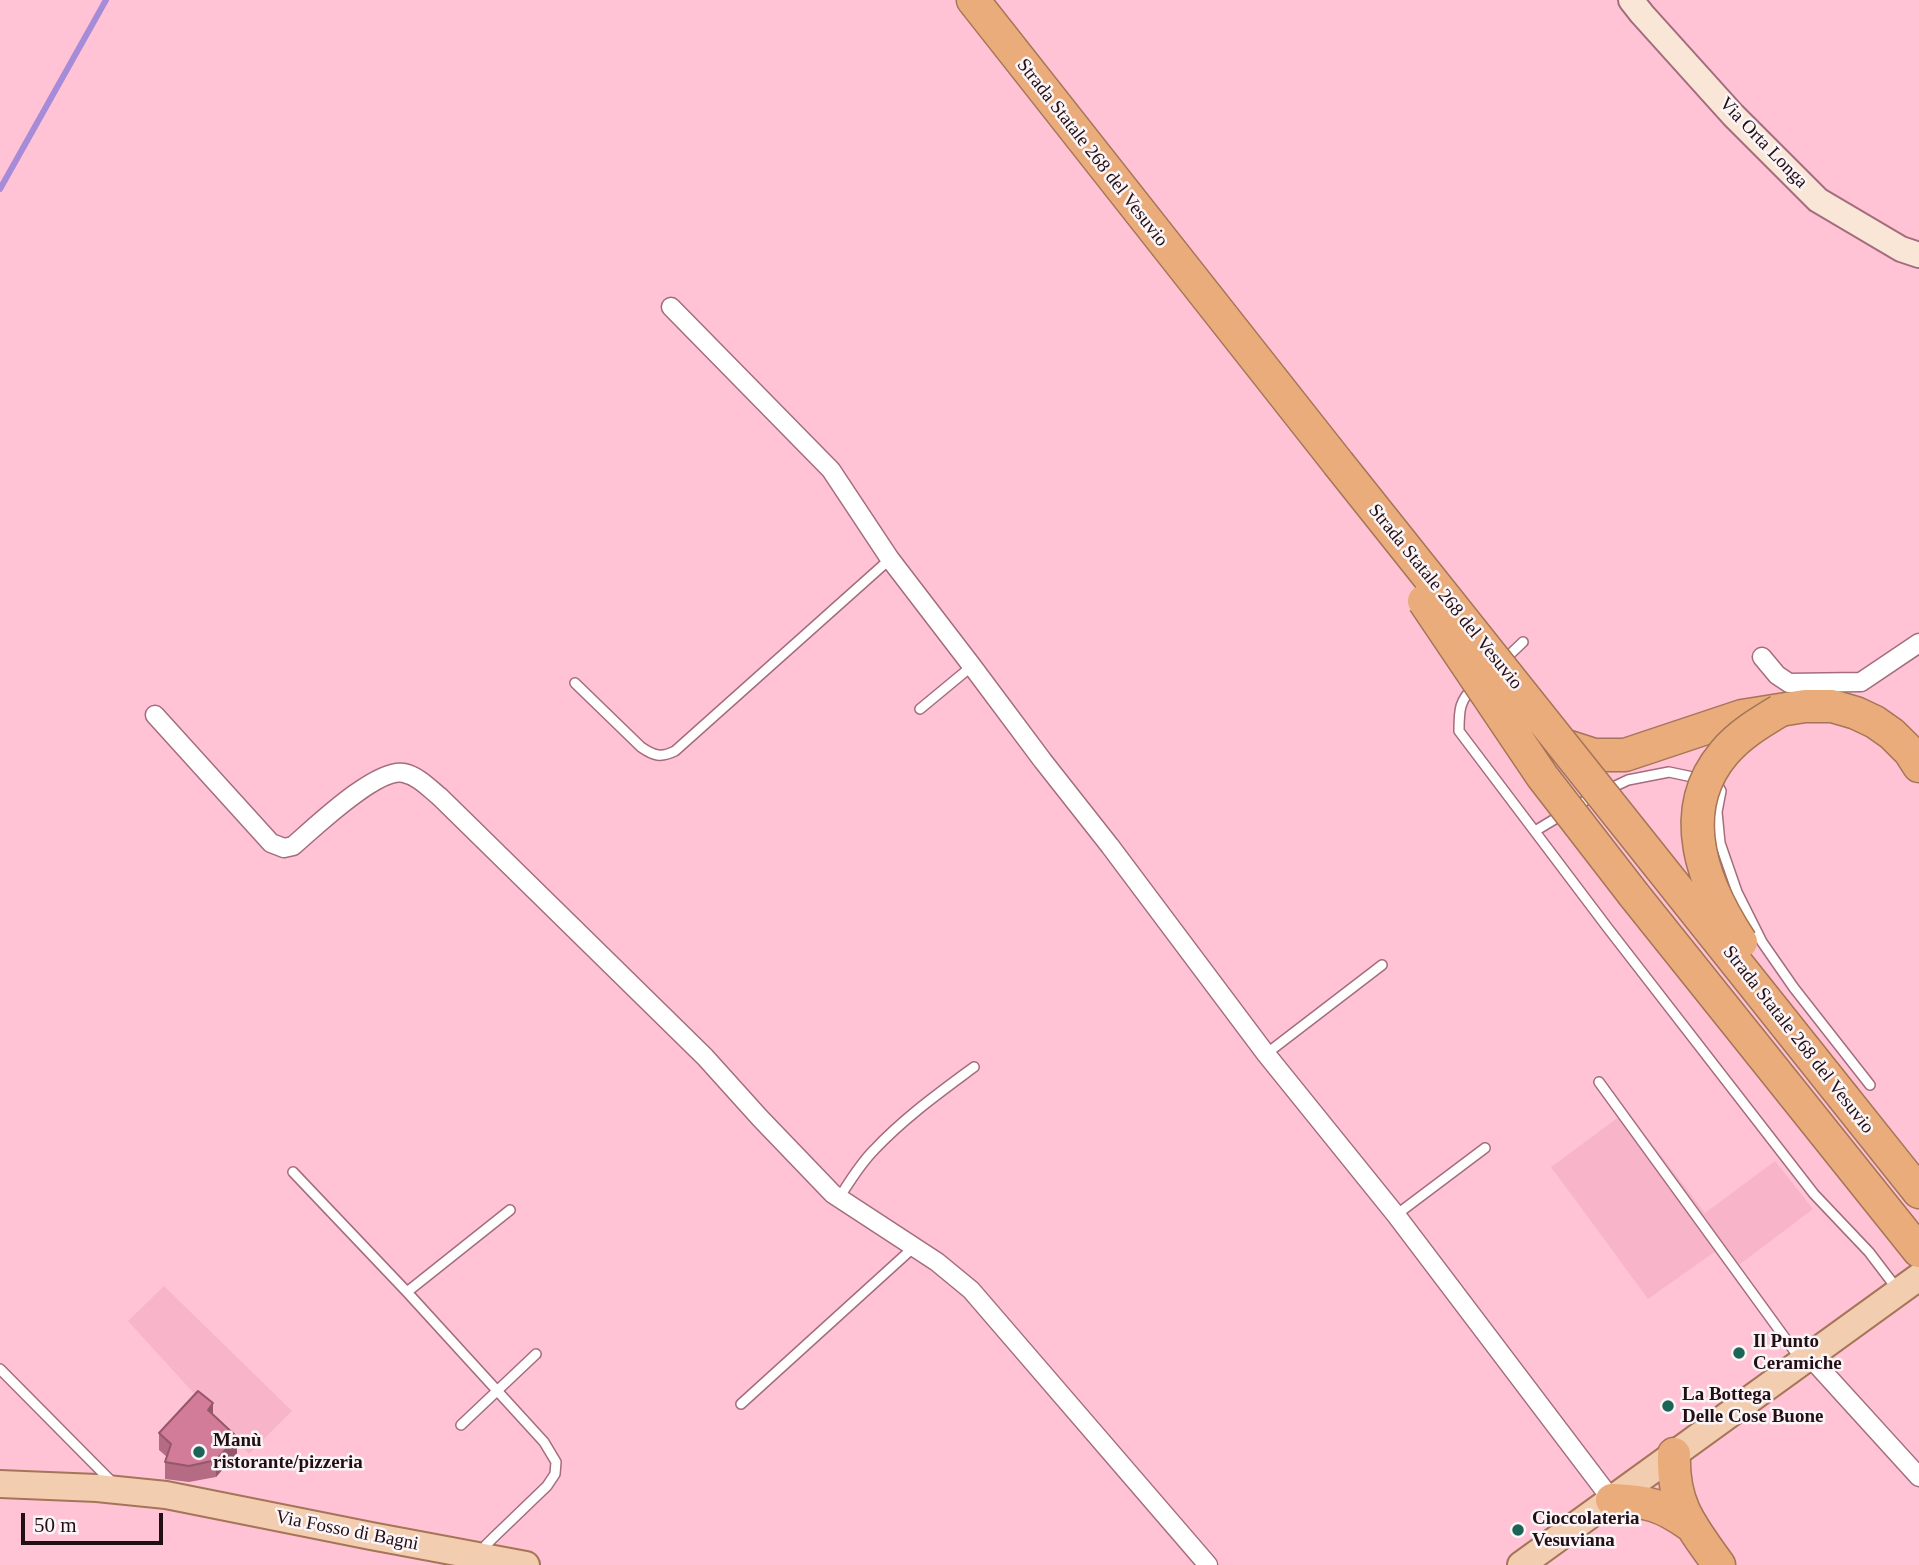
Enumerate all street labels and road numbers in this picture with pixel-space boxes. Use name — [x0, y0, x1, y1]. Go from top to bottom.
street label: Strada Statale 268 del Vesuvio — [1012, 55, 1172, 251]
street label: Via Orta Longa — [1714, 93, 1812, 193]
street label: Strada Statale 268 del Vesuvio — [1363, 500, 1527, 694]
street label: Strada Statale 268 del Vesuvio — [1718, 942, 1878, 1138]
street label: Via Fosso di Bagni — [274, 1506, 420, 1556]

